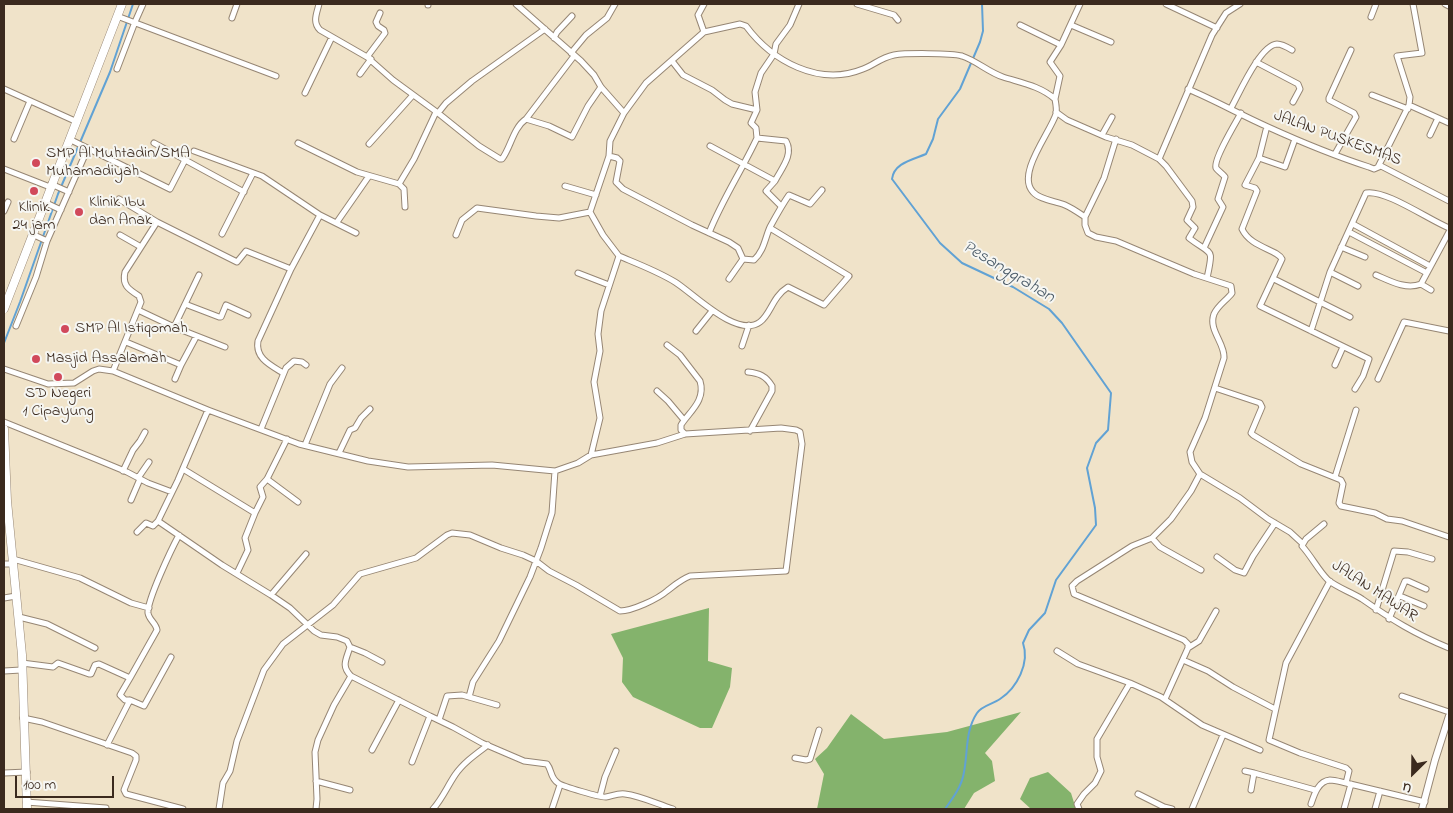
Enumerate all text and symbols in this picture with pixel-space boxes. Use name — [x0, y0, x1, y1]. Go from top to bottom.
street label: JALAN PUSKESMAS — [1271, 107, 1403, 171]
place label: SMP Al Muhtadin/SMA Muhamadiyah — [46, 144, 190, 182]
marker: SMP Al Muhtadin/SMA Muhamadiyah — [30, 157, 42, 169]
marker: Klinik 24 jam — [28, 185, 40, 197]
place label: Klinik Ibu dan Anak — [89, 193, 152, 231]
place label: Klinik 24 jam — [13, 198, 55, 236]
marker: Klinik Ibu dan Anak — [73, 206, 85, 218]
water label: Pesanggrahan — [958, 237, 1058, 309]
place label: SMP Al Istiqomah — [75, 319, 188, 339]
marker: SMP Al Istiqomah — [59, 323, 71, 335]
place label: Masjid Assalamah — [46, 349, 166, 369]
marker: Masjid Assalamah — [30, 353, 42, 365]
marker: SD Negeri 1 Cipayung — [52, 371, 64, 383]
place label: SD Negeri 1 Cipayung — [22, 384, 94, 422]
street label: JALAN MAWAR — [1327, 557, 1421, 627]
north arrow — [1388, 748, 1438, 798]
scale bar — [18, 766, 116, 798]
text: 100 m — [23, 774, 56, 796]
text: U — [1399, 776, 1415, 799]

